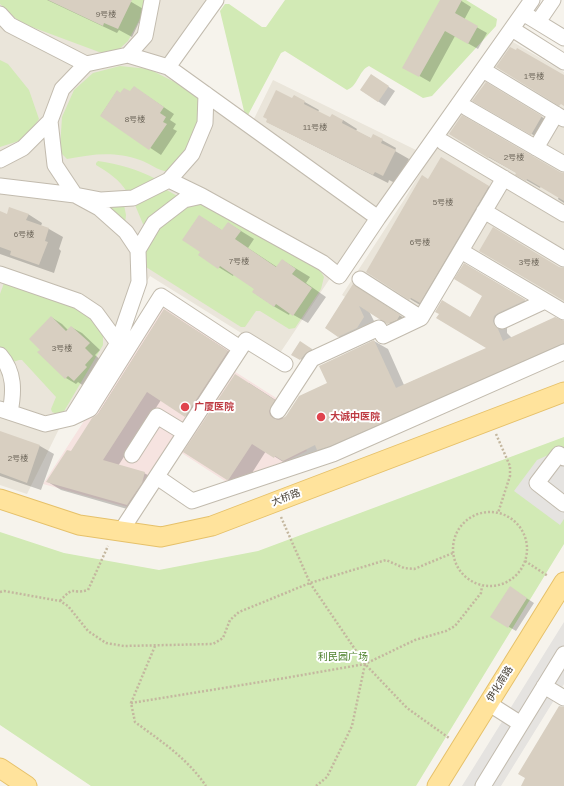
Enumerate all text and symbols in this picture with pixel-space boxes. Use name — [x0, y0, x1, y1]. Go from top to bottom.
house number: 9号楼 — [96, 10, 116, 20]
house number: 1号楼 — [524, 72, 544, 82]
house number: 8号楼 — [125, 115, 145, 125]
house number: 11号楼 — [303, 123, 327, 133]
house number: 2号楼 — [504, 153, 524, 163]
house number: 5号楼 — [433, 198, 453, 208]
house number: 6号楼 — [14, 230, 34, 240]
house number: 6号楼 — [410, 238, 430, 248]
house number: 7号楼 — [229, 257, 249, 267]
house number: 3号楼 — [519, 258, 539, 268]
house number: 3号楼 — [52, 344, 72, 354]
marker: 广厦医院 — [179, 401, 191, 413]
place label: 广厦医院 — [194, 401, 234, 413]
marker: 大诚中医院 — [315, 411, 327, 423]
place label: 大诚中医院 — [330, 411, 380, 423]
house number: 2号楼 — [8, 454, 28, 464]
street label: 大桥路 — [270, 487, 302, 509]
park label: 利民园广场 — [318, 651, 368, 663]
street label: 伊化南路 — [484, 664, 516, 704]

